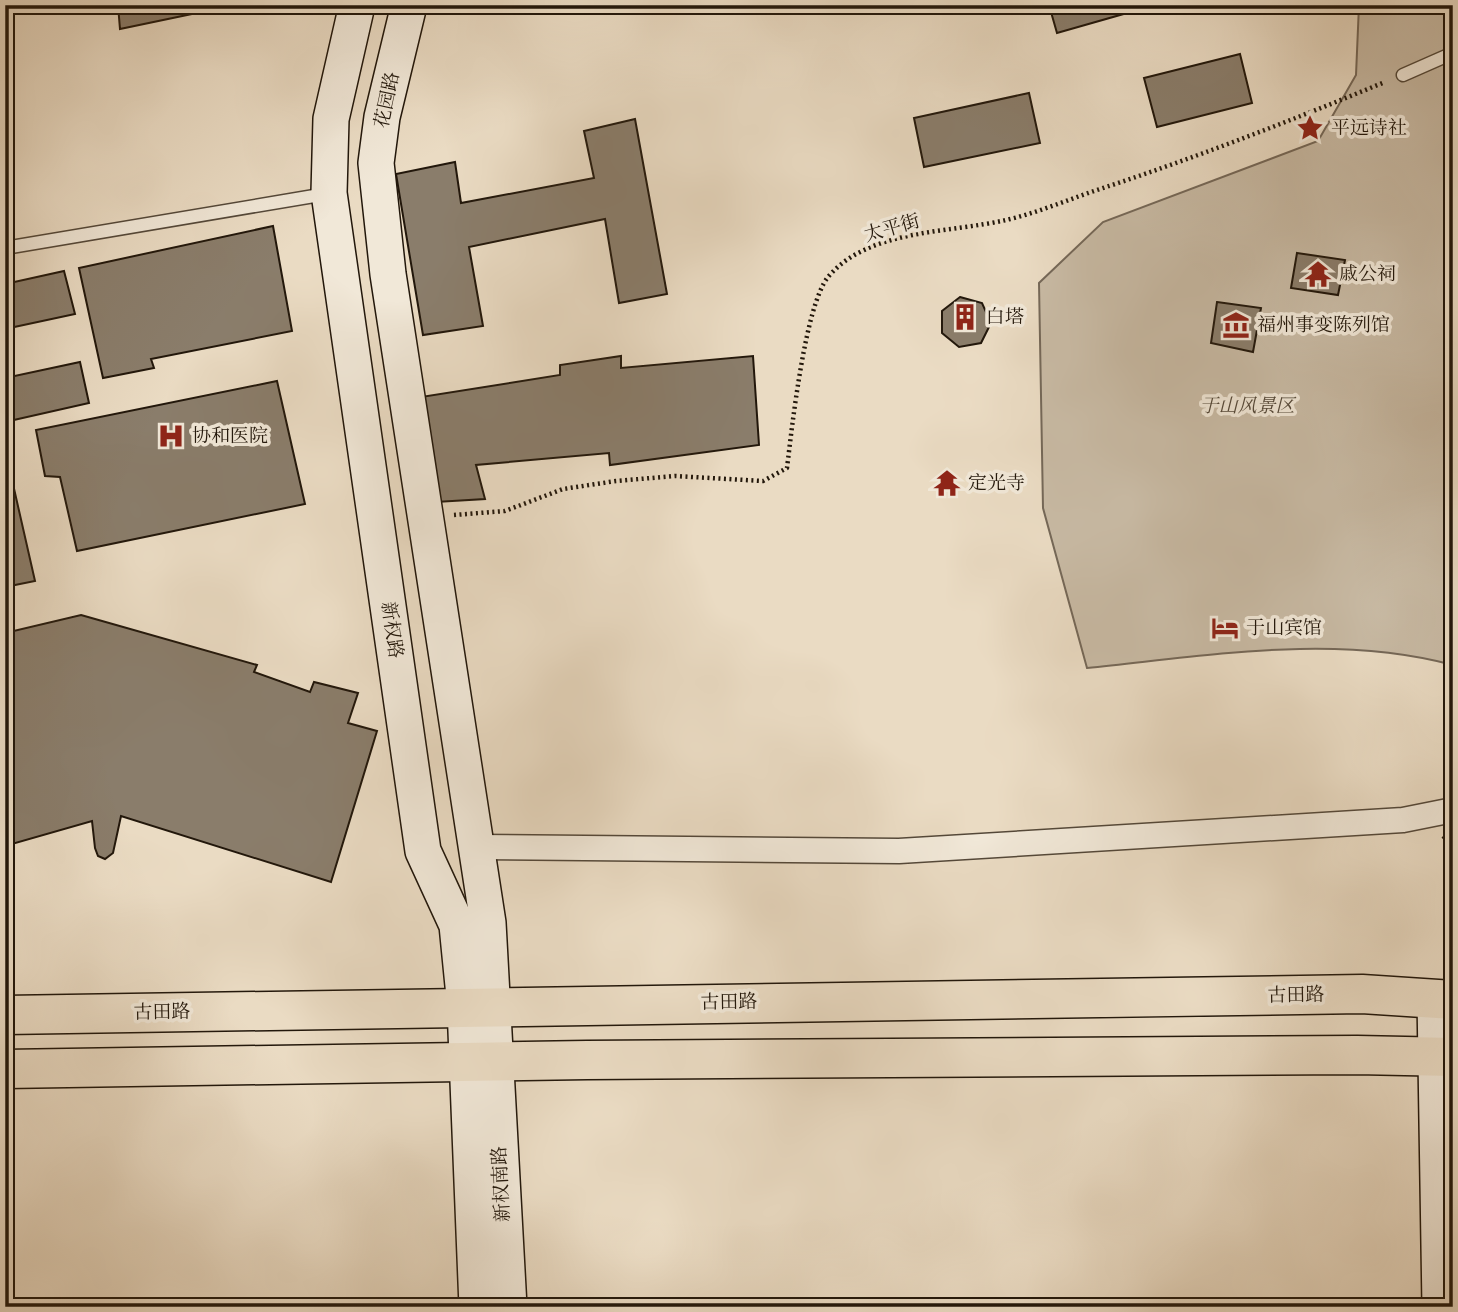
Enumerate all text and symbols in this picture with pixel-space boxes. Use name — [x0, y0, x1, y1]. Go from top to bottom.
street label: 花园路 — [370, 70, 404, 130]
place icon: 平远诗社 — [1295, 113, 1325, 143]
place label: 平远诗社 — [1331, 117, 1407, 139]
street label: 太平街 — [862, 210, 922, 246]
temple icon: 戚公祠 — [1303, 259, 1333, 289]
place label: 戚公祠 — [1339, 263, 1396, 285]
building icon: 白塔 — [950, 302, 980, 332]
place label: 白塔 — [986, 306, 1024, 328]
museum icon: 福州事变陈列馆 — [1221, 310, 1251, 340]
place label: 福州事变陈列馆 — [1257, 314, 1390, 336]
park label: 于山风景区 — [1199, 395, 1297, 417]
hospital icon: 协和医院 — [156, 421, 186, 451]
place label: 协和医院 — [192, 425, 268, 447]
temple icon: 定光寺 — [932, 468, 962, 498]
place label: 定光寺 — [968, 472, 1025, 494]
street label: 新权路 — [377, 600, 407, 660]
hotel icon: 于山宾馆 — [1210, 613, 1240, 643]
place label: 于山宾馆 — [1246, 617, 1322, 639]
street label: 古田路 — [1267, 984, 1325, 1006]
street label: 古田路 — [700, 991, 758, 1013]
street label: 古田路 — [133, 1001, 191, 1023]
street label: 新权南路 — [488, 1145, 514, 1223]

